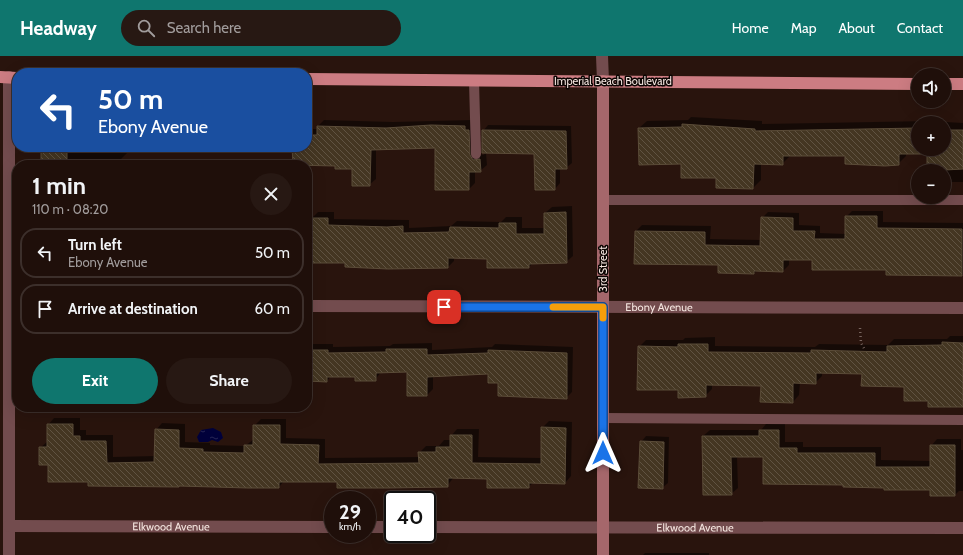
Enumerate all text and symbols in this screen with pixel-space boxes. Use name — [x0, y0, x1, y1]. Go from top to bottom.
search box — [121, 10, 401, 46]
text: Headway — [20, 17, 97, 40]
icon: search — [135, 17, 157, 39]
text: Search here — [167, 19, 241, 37]
text: Home — [732, 19, 769, 37]
text: Map — [791, 19, 816, 37]
text: About — [838, 19, 875, 37]
text: Contact — [897, 19, 943, 37]
map controls — [911, 68, 951, 204]
button: sound — [911, 68, 951, 108]
street label: Imperial Beach Boulevard — [554, 74, 672, 88]
text: 50 m — [98, 82, 163, 116]
icon: left — [32, 84, 84, 136]
text: Ebony Avenue — [98, 116, 208, 138]
button: + — [911, 116, 951, 156]
button: − — [911, 164, 951, 204]
text: 1 min — [32, 171, 86, 200]
button: close — [250, 173, 292, 215]
text: 110 m · 08:20 — [32, 201, 108, 217]
text: Turn left — [68, 236, 122, 254]
icon: left — [34, 242, 56, 264]
text: 50 m — [255, 244, 290, 262]
street label: 3rd Street — [596, 246, 610, 292]
text: Ebony Avenue — [68, 254, 147, 270]
pin — [427, 290, 461, 324]
icon: arrive — [433, 296, 455, 318]
icon: arrive — [34, 298, 56, 320]
text: Arrive at destination — [68, 300, 198, 318]
text: 60 m — [254, 300, 290, 318]
street label: Ebony Avenue — [625, 300, 693, 314]
button: Exit — [32, 358, 158, 404]
button: Share — [166, 358, 292, 404]
position arrow — [582, 432, 624, 474]
speed limit sign: 40 — [384, 491, 436, 543]
text: 29 — [339, 500, 361, 524]
street label: Elkwood Avenue — [132, 519, 210, 534]
text: km/h — [339, 520, 361, 533]
street label: Elkwood Avenue — [656, 520, 734, 535]

